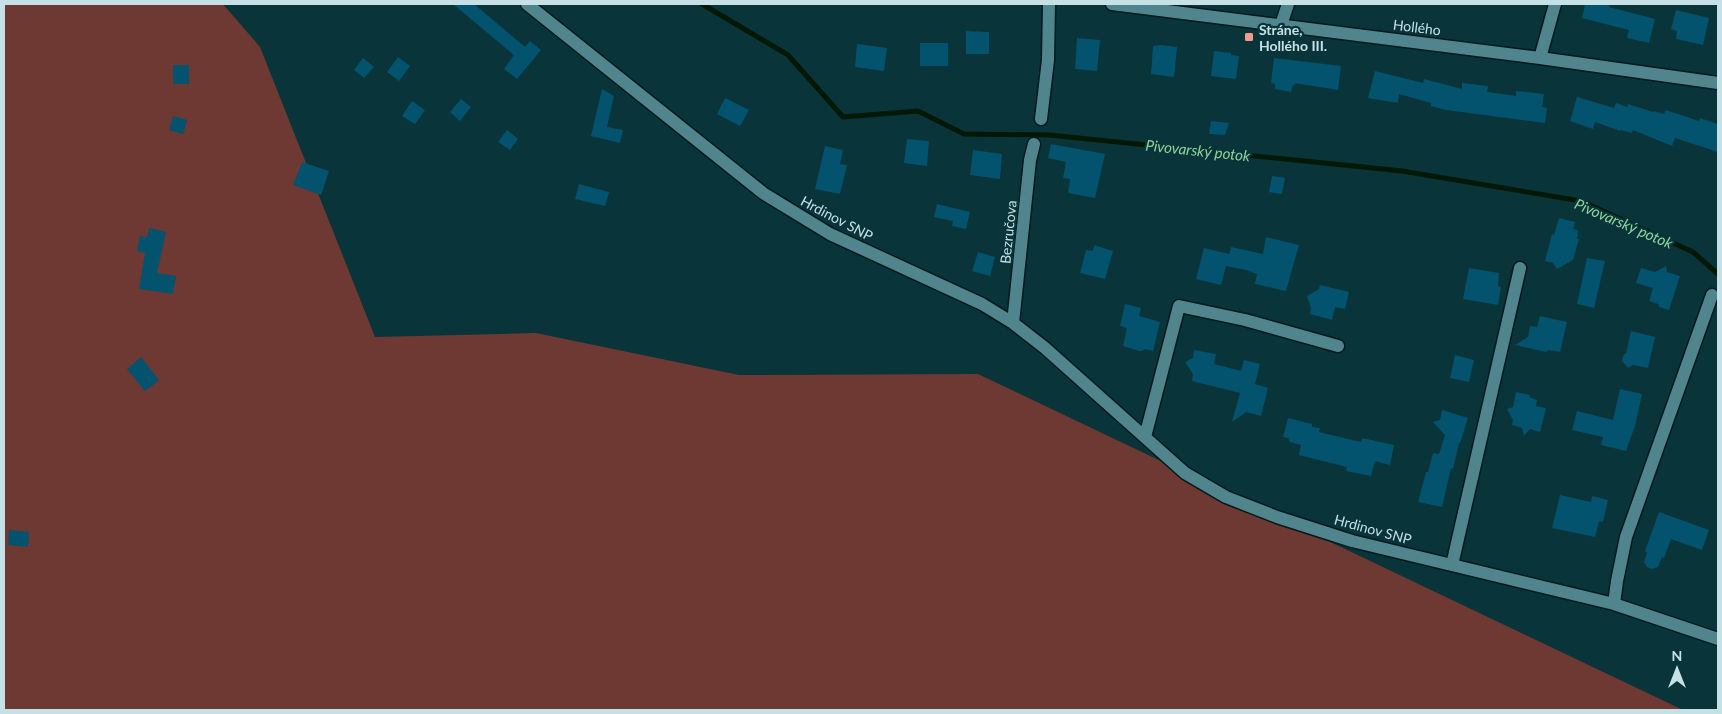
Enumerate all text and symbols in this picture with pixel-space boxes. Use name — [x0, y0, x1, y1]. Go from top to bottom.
street label: Hollého — [1392, 16, 1442, 38]
place label: Stráne, Hollého III. — [1259, 21, 1327, 54]
marker: Stráne, Hollého III. — [1243, 31, 1255, 43]
water label: Pivovarský potok — [1145, 136, 1252, 165]
street label: Hrdinov SNP — [798, 192, 876, 244]
water label: Pivovarský potok — [1572, 194, 1677, 252]
street label: Bezručova — [996, 199, 1020, 265]
street label: Hrdinov SNP — [1332, 511, 1414, 547]
north arrow — [1652, 644, 1702, 694]
text: N — [1672, 647, 1682, 664]

